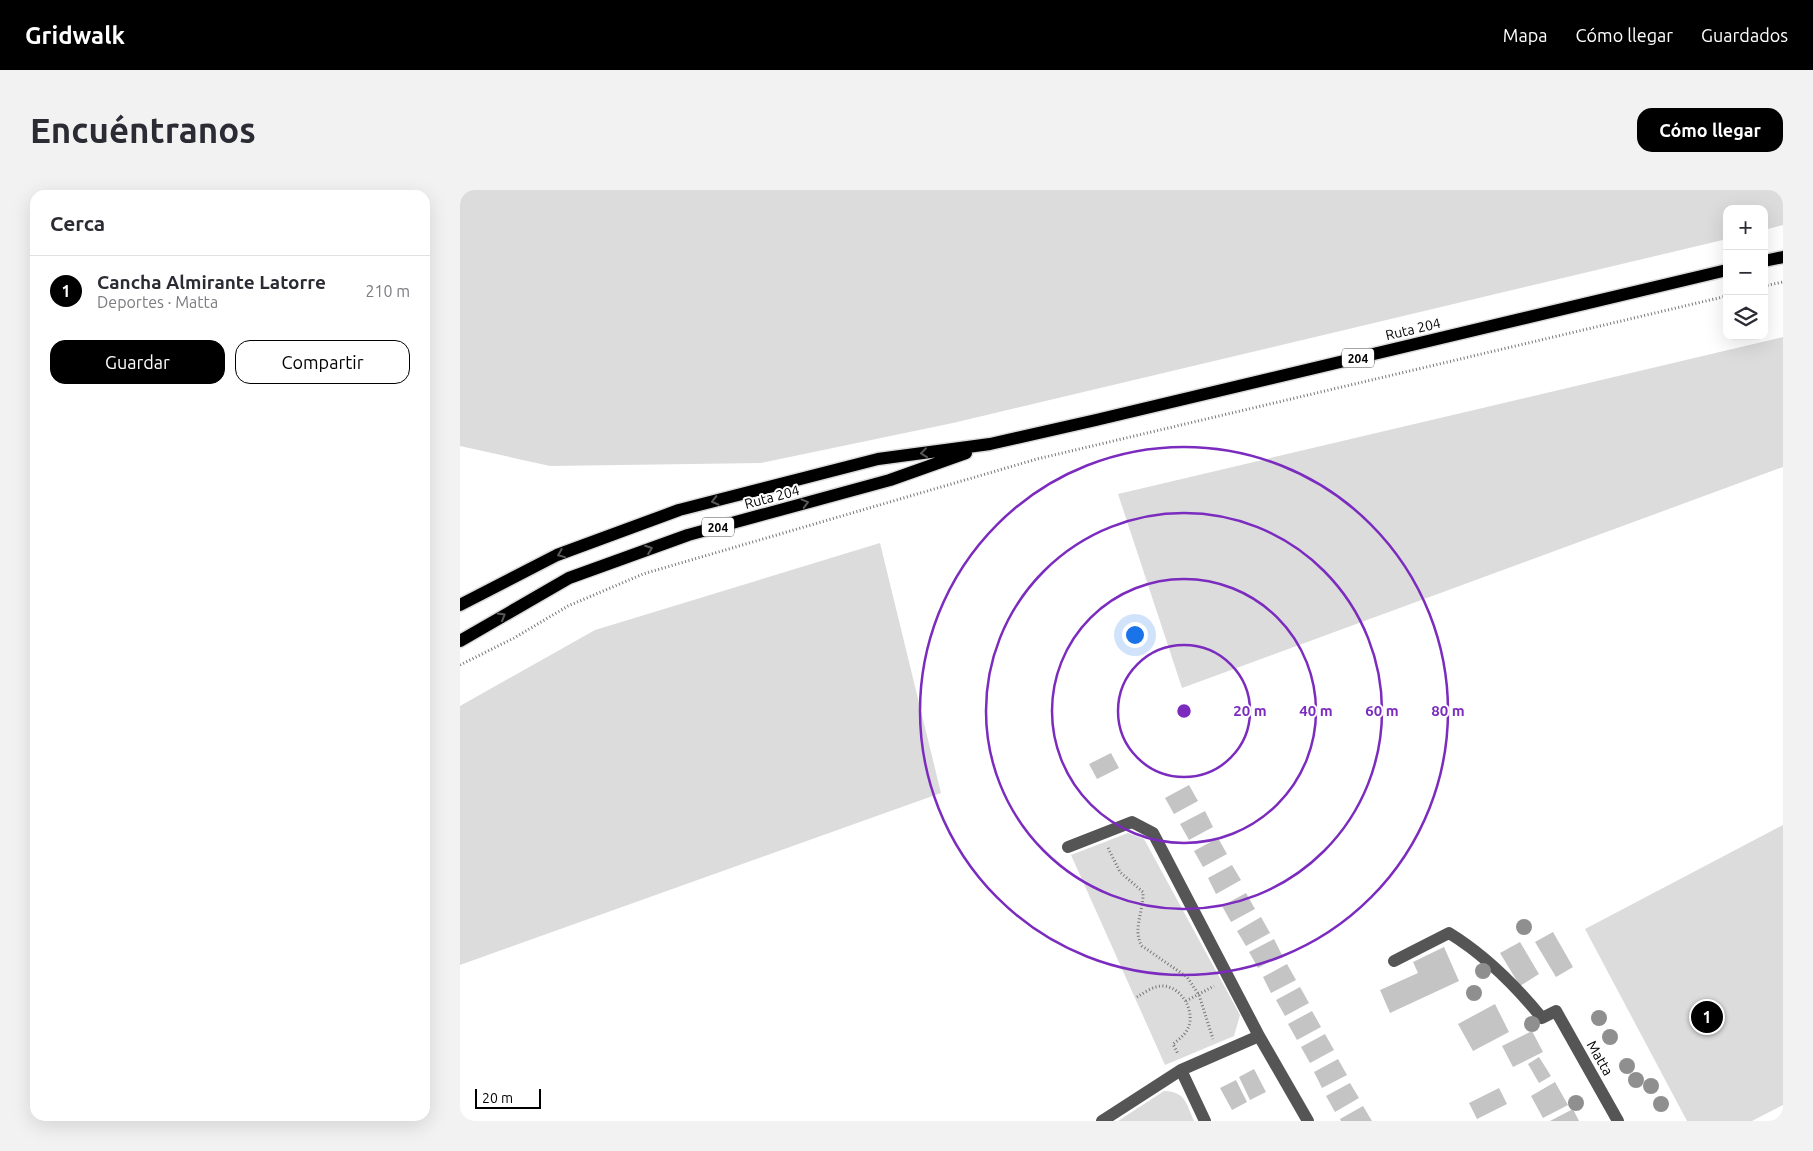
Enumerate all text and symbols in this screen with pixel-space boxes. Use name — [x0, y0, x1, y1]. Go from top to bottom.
text: Gridwalk — [25, 22, 125, 49]
text: Mapa — [1503, 25, 1548, 45]
text: Cómo llegar — [1576, 25, 1673, 45]
text: Guardados — [1701, 25, 1788, 45]
button: Cómo llegar — [1637, 108, 1783, 152]
text: Encuéntranos — [30, 110, 256, 150]
map controls — [1723, 205, 1768, 340]
button: + — [1723, 205, 1768, 250]
text: Cerca — [50, 211, 105, 235]
button: − — [1723, 250, 1768, 295]
text: Cancha Almirante Latorre — [97, 271, 326, 293]
text: 1 — [61, 282, 71, 300]
text: 210 m — [365, 282, 410, 300]
text: Deportes · Matta — [97, 293, 218, 311]
button: layers — [1723, 295, 1768, 340]
street label: Ruta 204 — [1384, 315, 1442, 343]
button: Guardar — [50, 340, 225, 384]
button: Compartir — [235, 340, 410, 384]
road number: 204 — [1342, 348, 1374, 368]
one-way arrow — [920, 447, 928, 458]
street label: Ruta 204 — [743, 482, 801, 512]
one-way arrow — [710, 495, 719, 506]
one-way arrow — [801, 498, 810, 509]
road number: 204 — [702, 518, 734, 537]
one-way arrow — [645, 545, 653, 555]
one-way arrow — [557, 547, 566, 558]
one-way arrow — [497, 613, 506, 623]
your location — [1122, 622, 1148, 648]
centre of rings — [1175, 702, 1193, 720]
text: 20 m — [1233, 702, 1267, 719]
text: 40 m — [1299, 702, 1333, 719]
text: 60 m — [1365, 702, 1399, 719]
text: 80 m — [1431, 702, 1465, 719]
pin: 1 — [1691, 998, 1723, 1036]
street label: Matta — [1584, 1038, 1616, 1078]
scale bar — [475, 1086, 541, 1109]
text: 20 m — [482, 1090, 513, 1106]

